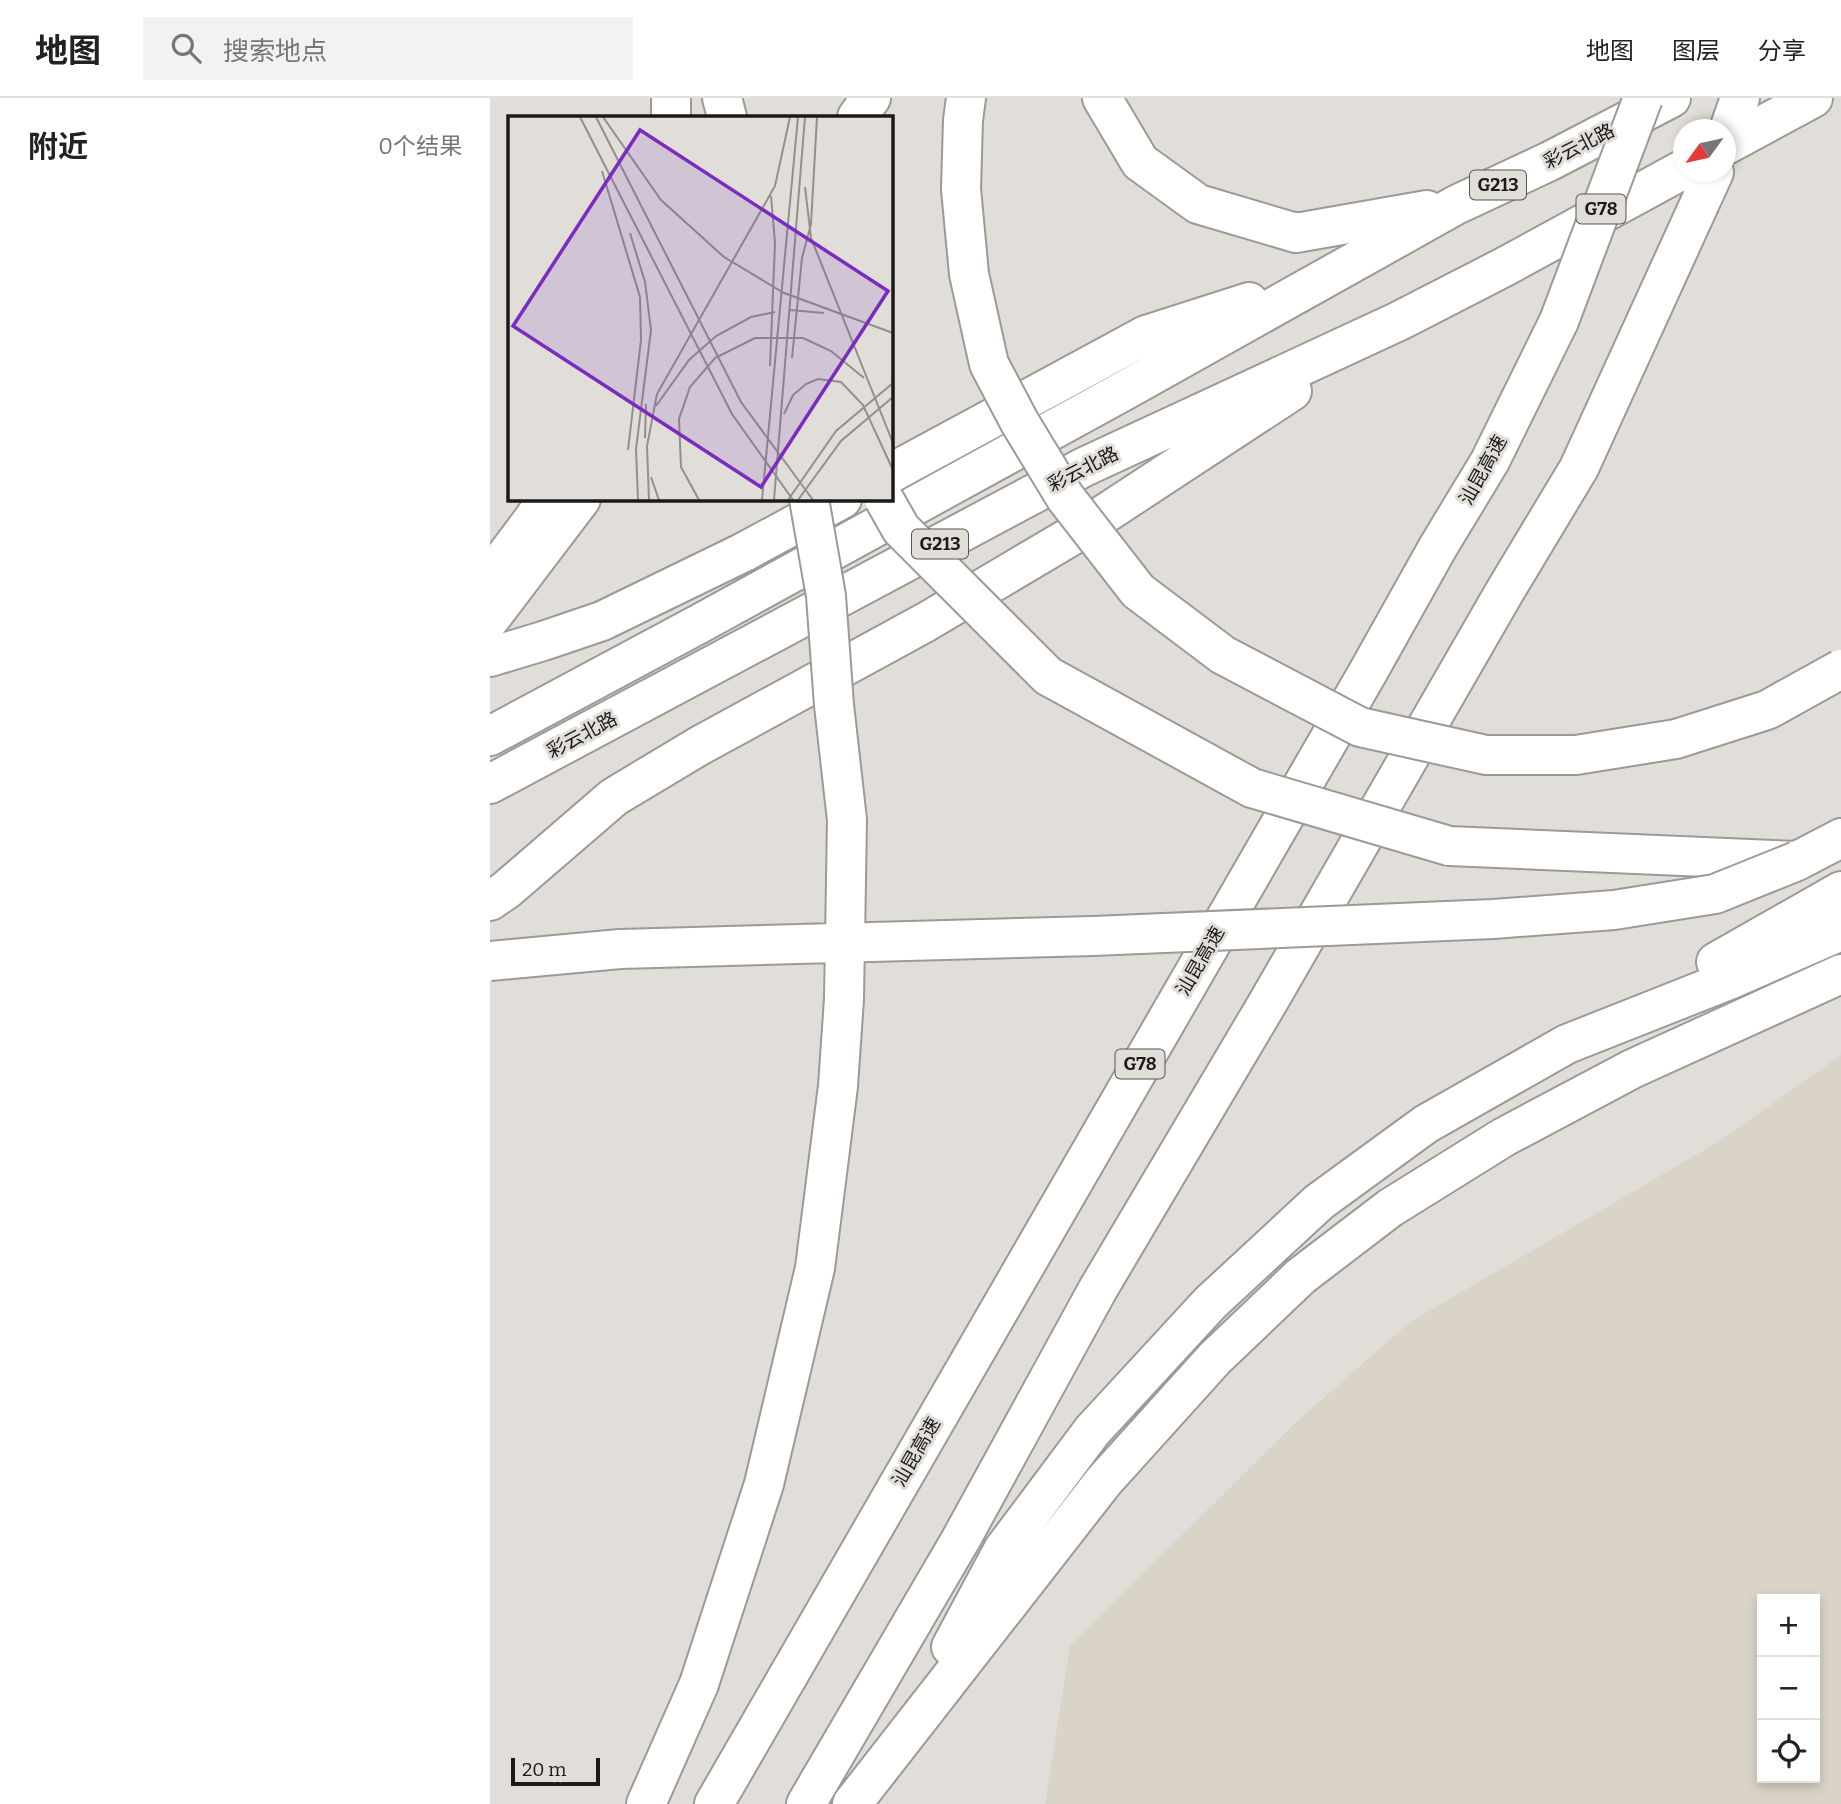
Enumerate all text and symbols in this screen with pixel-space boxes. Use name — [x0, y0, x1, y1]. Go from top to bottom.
search box — [143, 17, 633, 80]
icon: search — [167, 29, 205, 67]
text: 地图 — [35, 31, 101, 71]
text: 搜索地点 — [223, 36, 327, 67]
text: 地图 — [1586, 37, 1634, 65]
text: 图层 — [1672, 37, 1720, 65]
text: 分享 — [1758, 37, 1806, 65]
inset map — [508, 116, 892, 500]
street label: 彩云北路 — [1540, 118, 1618, 174]
north arrow — [1673, 119, 1736, 182]
text: 附近 — [28, 129, 88, 165]
text: 0个结果 — [378, 132, 462, 160]
road number: G213 — [1470, 170, 1526, 200]
road number: G78 — [1576, 194, 1626, 224]
street label: 汕昆高速 — [1455, 431, 1511, 509]
street label: 彩云北路 — [1044, 441, 1122, 497]
road number: G213 — [912, 530, 968, 559]
street label: 彩云北路 — [543, 707, 621, 763]
street label: 汕昆高速 — [1171, 922, 1229, 1000]
road number: G78 — [1116, 1049, 1164, 1079]
street label: 汕昆高速 — [887, 1413, 945, 1491]
map controls — [1757, 1594, 1820, 1783]
button: + — [1757, 1594, 1820, 1657]
button: − — [1757, 1657, 1820, 1720]
button: locate — [1757, 1720, 1820, 1783]
scale bar — [511, 1755, 600, 1787]
text: 20 m — [522, 1758, 566, 1781]

